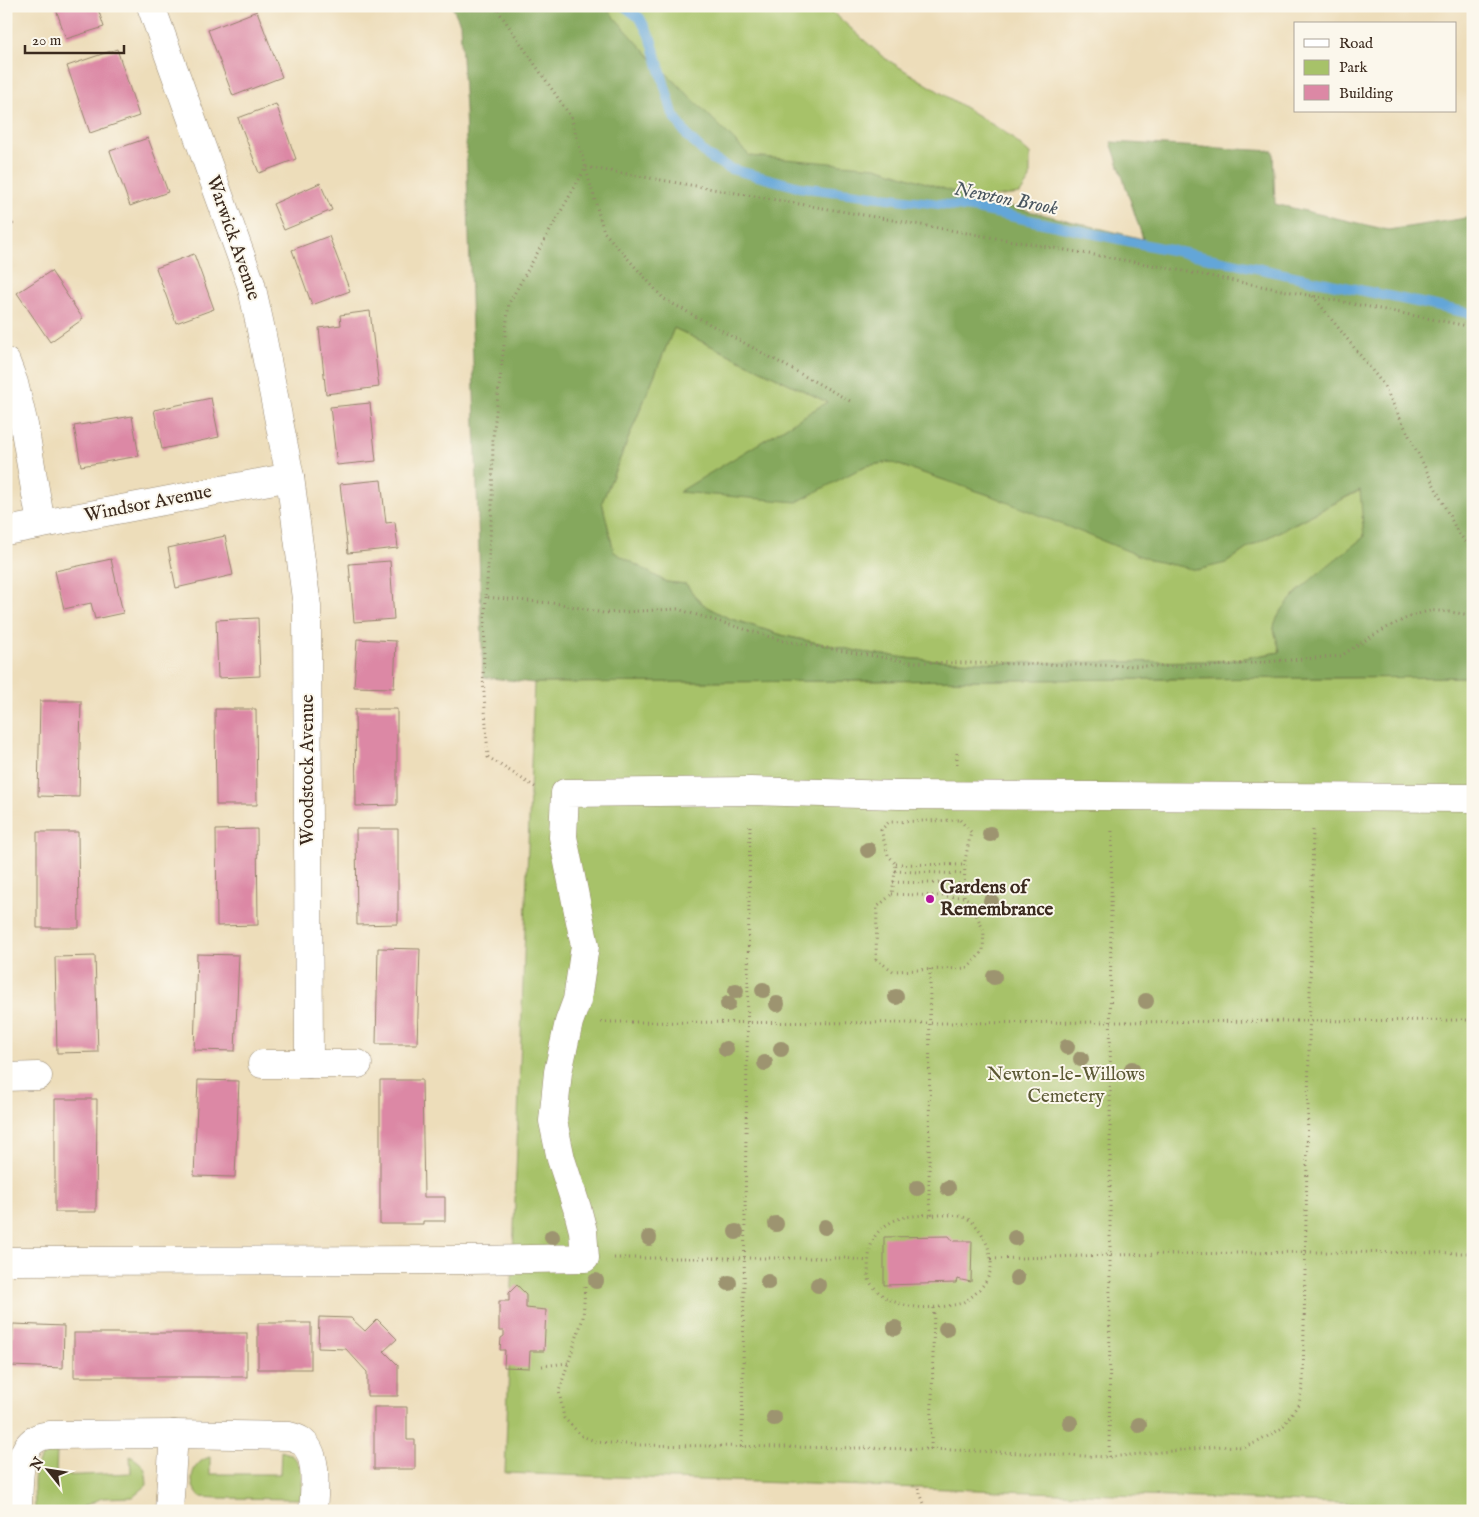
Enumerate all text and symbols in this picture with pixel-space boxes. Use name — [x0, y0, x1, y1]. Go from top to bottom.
scale bar — [25, 22, 124, 54]
legend — [1294, 22, 1456, 112]
text: 20 m — [32, 31, 62, 50]
text: Road — [1339, 34, 1374, 53]
text: Park — [1339, 58, 1369, 77]
text: Building — [1339, 84, 1394, 103]
street label: Warwick Avenue — [200, 173, 266, 304]
water label: Newton Brook — [952, 177, 1060, 221]
street label: Windsor Avenue — [82, 480, 214, 528]
street label: Woodstock Avenue — [296, 694, 320, 846]
place label: Gardens of Remembrance — [940, 876, 1054, 922]
marker: Gardens of Remembrance — [924, 893, 936, 905]
park label: Newton-le-Willows Cemetery — [987, 1063, 1145, 1109]
north arrow — [22, 1444, 72, 1494]
text: N — [26, 1454, 48, 1475]

